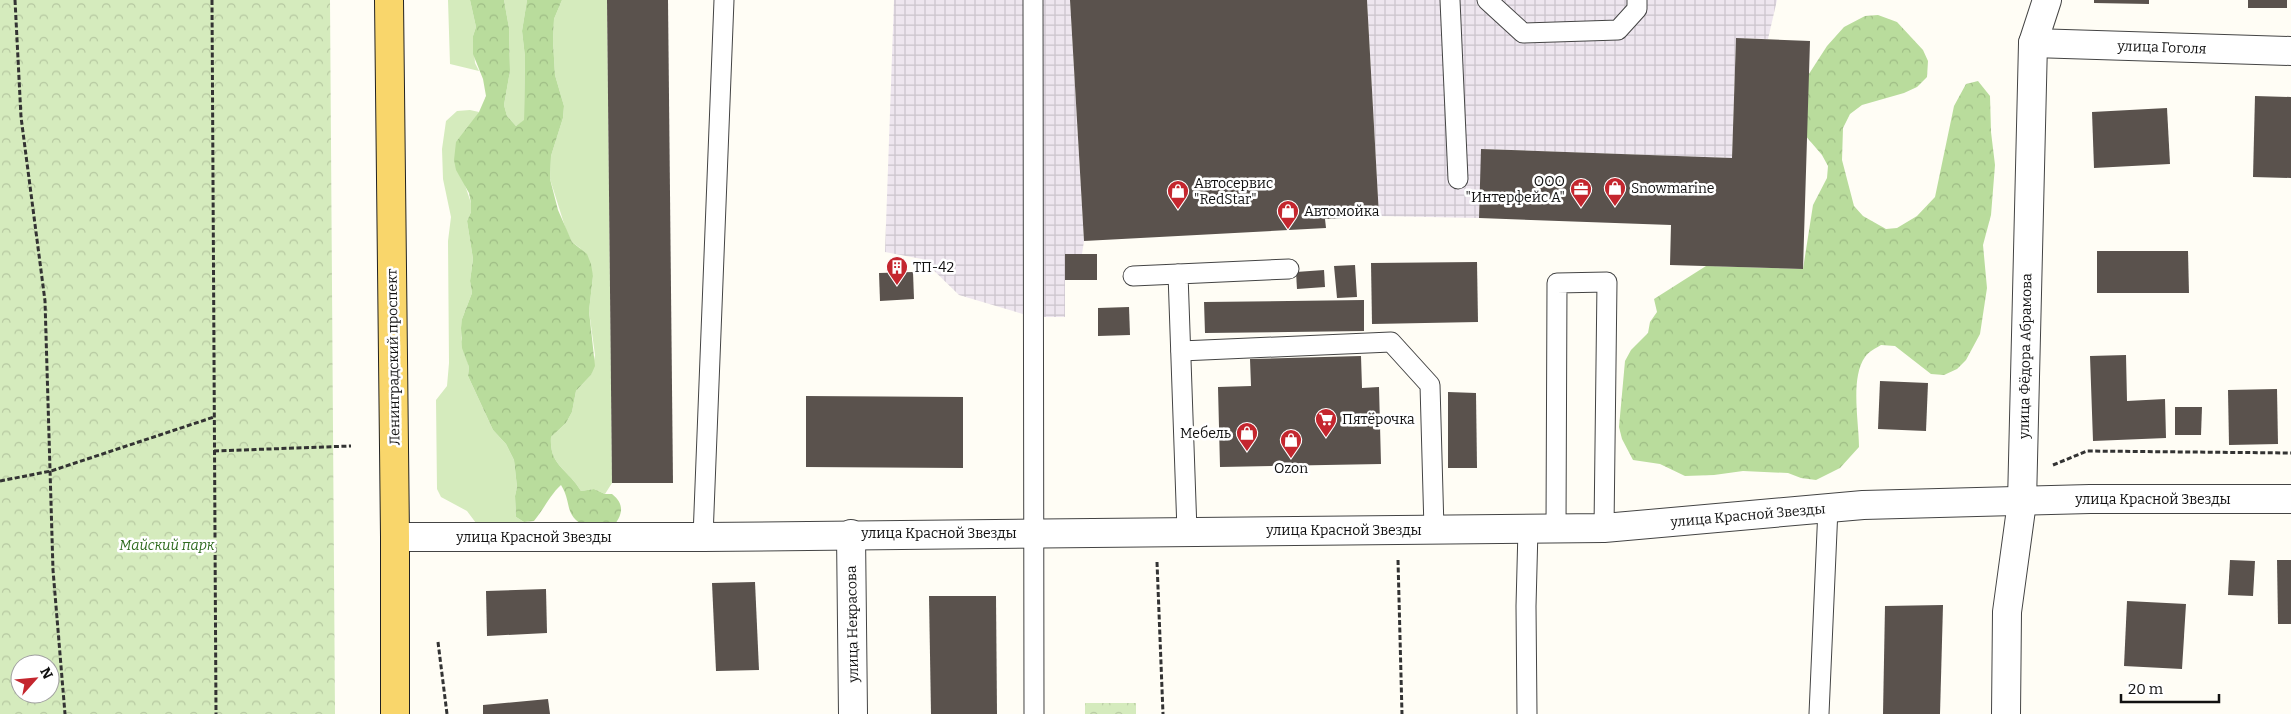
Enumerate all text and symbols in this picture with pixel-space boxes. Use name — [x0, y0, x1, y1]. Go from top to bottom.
street label: улица Гоголя — [2116, 37, 2207, 58]
place label: ООО "Интерфейс А" — [1465, 173, 1565, 206]
place label: Автосервис "RedStar" — [1194, 175, 1273, 208]
shop icon: Snowmarine — [1603, 176, 1627, 207]
office icon: ООО "Интерфейс А" — [1569, 177, 1593, 208]
shop icon: Автосервис "RedStar" — [1166, 179, 1190, 210]
place label: Snowmarine — [1631, 180, 1714, 197]
shop icon: Автомойка — [1276, 199, 1300, 230]
place label: Автомойка — [1304, 203, 1380, 220]
building icon: ТП-42 — [885, 255, 909, 286]
place label: ТП-42 — [913, 259, 954, 276]
street label: Ленинградский проспект — [383, 268, 404, 446]
street label: улица Фёдора Абрамова — [2016, 273, 2035, 440]
supermarket icon: Пятёрочка — [1314, 407, 1338, 438]
place label: Пятёрочка — [1342, 411, 1415, 428]
shop icon: Мебель — [1235, 421, 1259, 452]
place label: Мебель — [1180, 425, 1231, 442]
shop icon: Ozon — [1279, 428, 1303, 459]
place label: Ozon — [1274, 460, 1308, 477]
street label: улица Красной Звезды — [2074, 491, 2231, 508]
street label: улица Красной Звезды — [1669, 500, 1826, 531]
street label: улица Красной Звезды — [1265, 522, 1422, 539]
street label: улица Красной Звезды — [860, 525, 1017, 542]
street label: улица Красной Звезды — [455, 529, 612, 546]
park label: Майский парк — [119, 537, 215, 554]
street label: улица Некрасова — [843, 565, 862, 684]
north arrow — [10, 654, 60, 704]
text: N — [36, 665, 56, 682]
scale bar — [2121, 672, 2218, 704]
text: 20 m — [2128, 680, 2164, 698]

